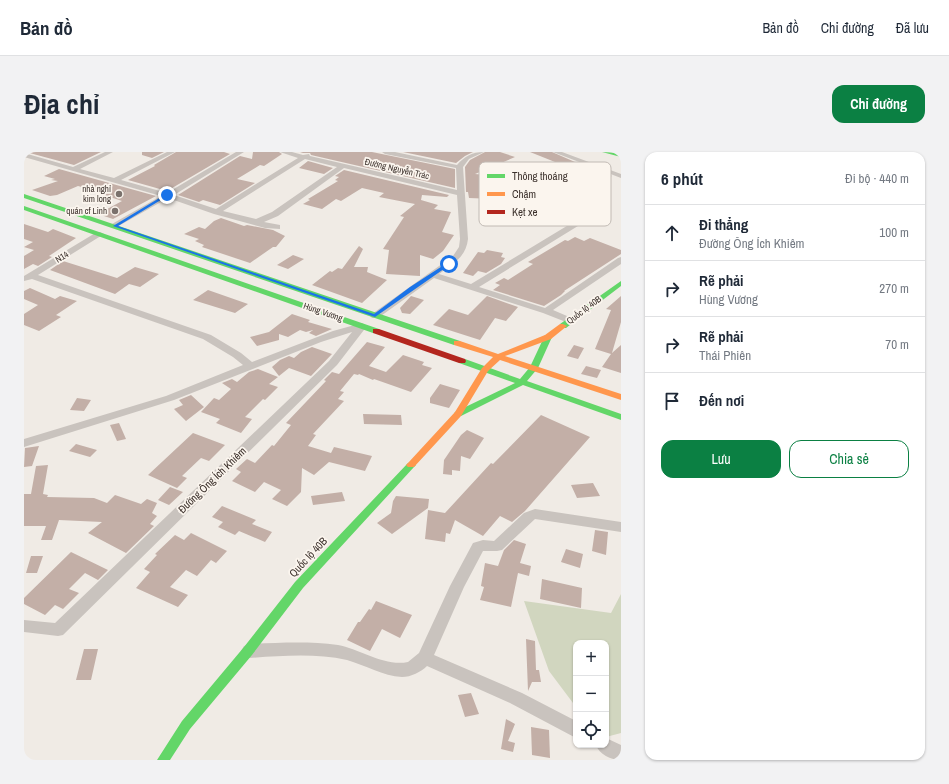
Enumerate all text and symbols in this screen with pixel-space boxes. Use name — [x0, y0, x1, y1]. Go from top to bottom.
text: Bản đồ — [20, 15, 73, 41]
text: Bản đồ — [762, 19, 799, 37]
text: Chỉ đường — [821, 19, 874, 37]
text: Đã lưu — [896, 19, 929, 37]
text: Địa chỉ — [24, 85, 99, 123]
button: Chỉ đường — [832, 85, 925, 123]
street label: Đường Nguyễn Trác — [364, 156, 431, 182]
legend — [479, 162, 611, 226]
text: 6 phút — [661, 167, 703, 190]
text: Thông thoáng — [512, 169, 568, 183]
text: Đi bộ · 440 m — [845, 170, 909, 187]
place label: nhà nghỉ kim long — [82, 183, 112, 205]
route end — [158, 186, 176, 204]
text: Chậm — [512, 187, 536, 201]
marker: nhà nghỉ kim long — [114, 189, 124, 199]
place label: quán cf Linh — [66, 205, 107, 217]
text: Kẹt xe — [512, 205, 538, 219]
marker: quán cf Linh — [110, 206, 120, 216]
text: Đi thẳng — [699, 214, 748, 235]
icon: ahead — [661, 222, 683, 244]
text: 100 m — [879, 224, 909, 241]
text: Đường Ông Ích Khiêm — [699, 235, 804, 252]
street label: N14 — [53, 248, 71, 266]
route start — [440, 255, 458, 273]
text: Rẽ phải — [699, 270, 743, 291]
icon: right — [661, 278, 683, 300]
text: 270 m — [879, 280, 909, 297]
text: Hùng Vương — [699, 291, 758, 308]
street label: Quốc lộ 40B — [564, 293, 604, 327]
street label: Hùng Vương — [302, 300, 345, 325]
text: Rẽ phải — [699, 326, 743, 347]
icon: right — [661, 334, 683, 356]
text: 70 m — [885, 336, 909, 353]
text: Thái Phiên — [699, 347, 751, 364]
icon: arrive — [661, 390, 683, 412]
text: Đến nơi — [699, 390, 744, 411]
button: Lưu — [661, 440, 781, 478]
button: Chia sẻ — [789, 440, 909, 478]
street label: Đường Ông Ích Khiêm — [175, 444, 249, 516]
street label: Quốc lộ 40B — [286, 534, 330, 580]
map controls — [573, 640, 609, 748]
button: + — [573, 640, 609, 676]
button: − — [573, 676, 609, 712]
button: locate — [573, 712, 609, 748]

